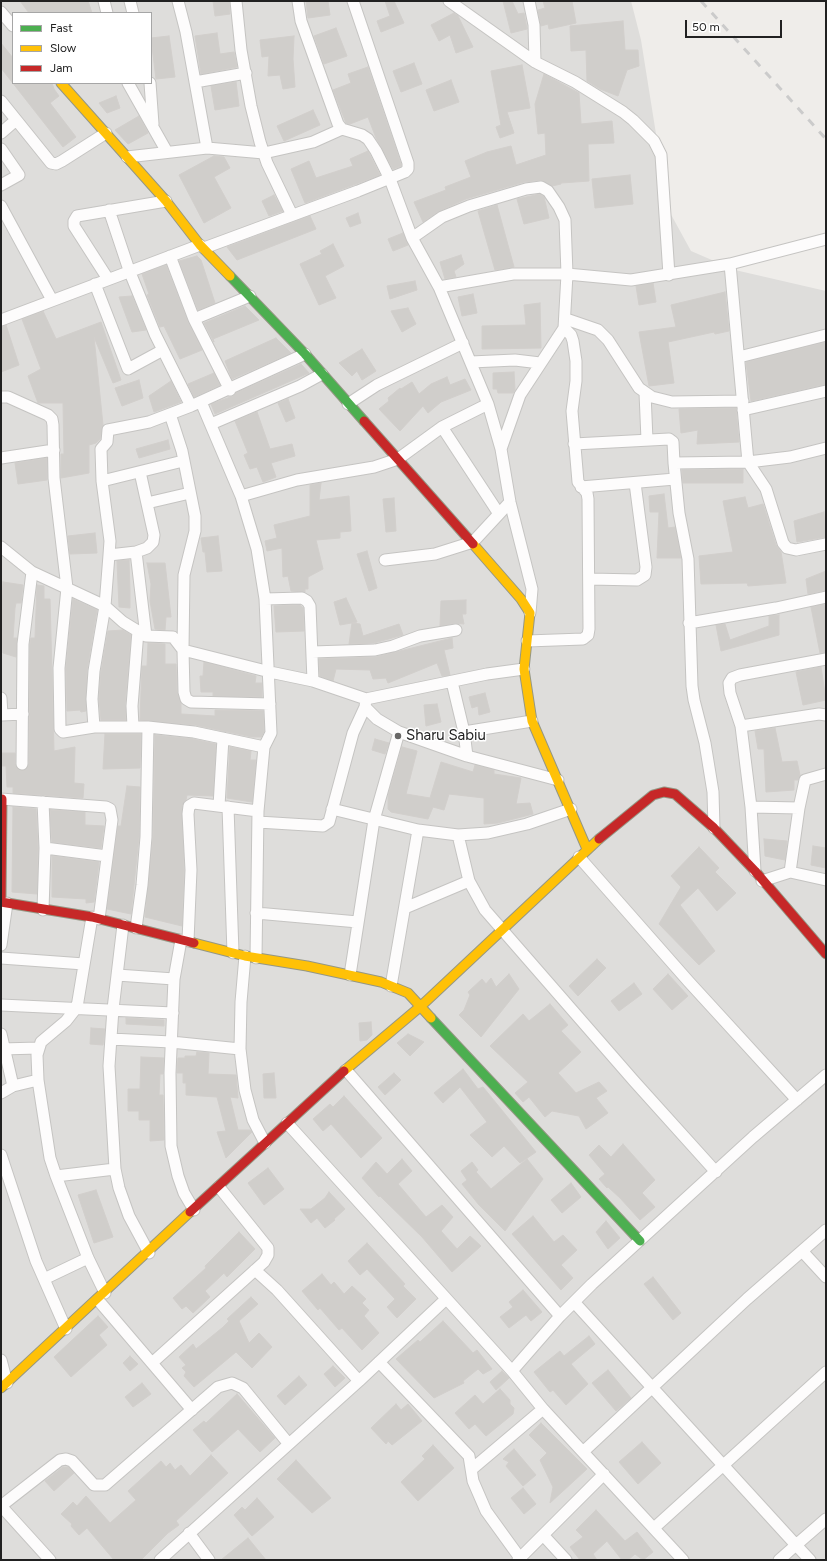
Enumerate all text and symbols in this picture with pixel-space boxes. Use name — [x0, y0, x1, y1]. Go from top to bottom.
legend — [12, 12, 152, 84]
scale bar — [687, 12, 784, 38]
text: 50 m — [692, 20, 720, 34]
text: Fast — [50, 21, 73, 35]
text: Slow — [50, 41, 76, 55]
text: Jam — [50, 61, 73, 75]
place label: Sharu Sabiu — [406, 727, 486, 745]
marker: Sharu Sabiu — [393, 731, 403, 741]

